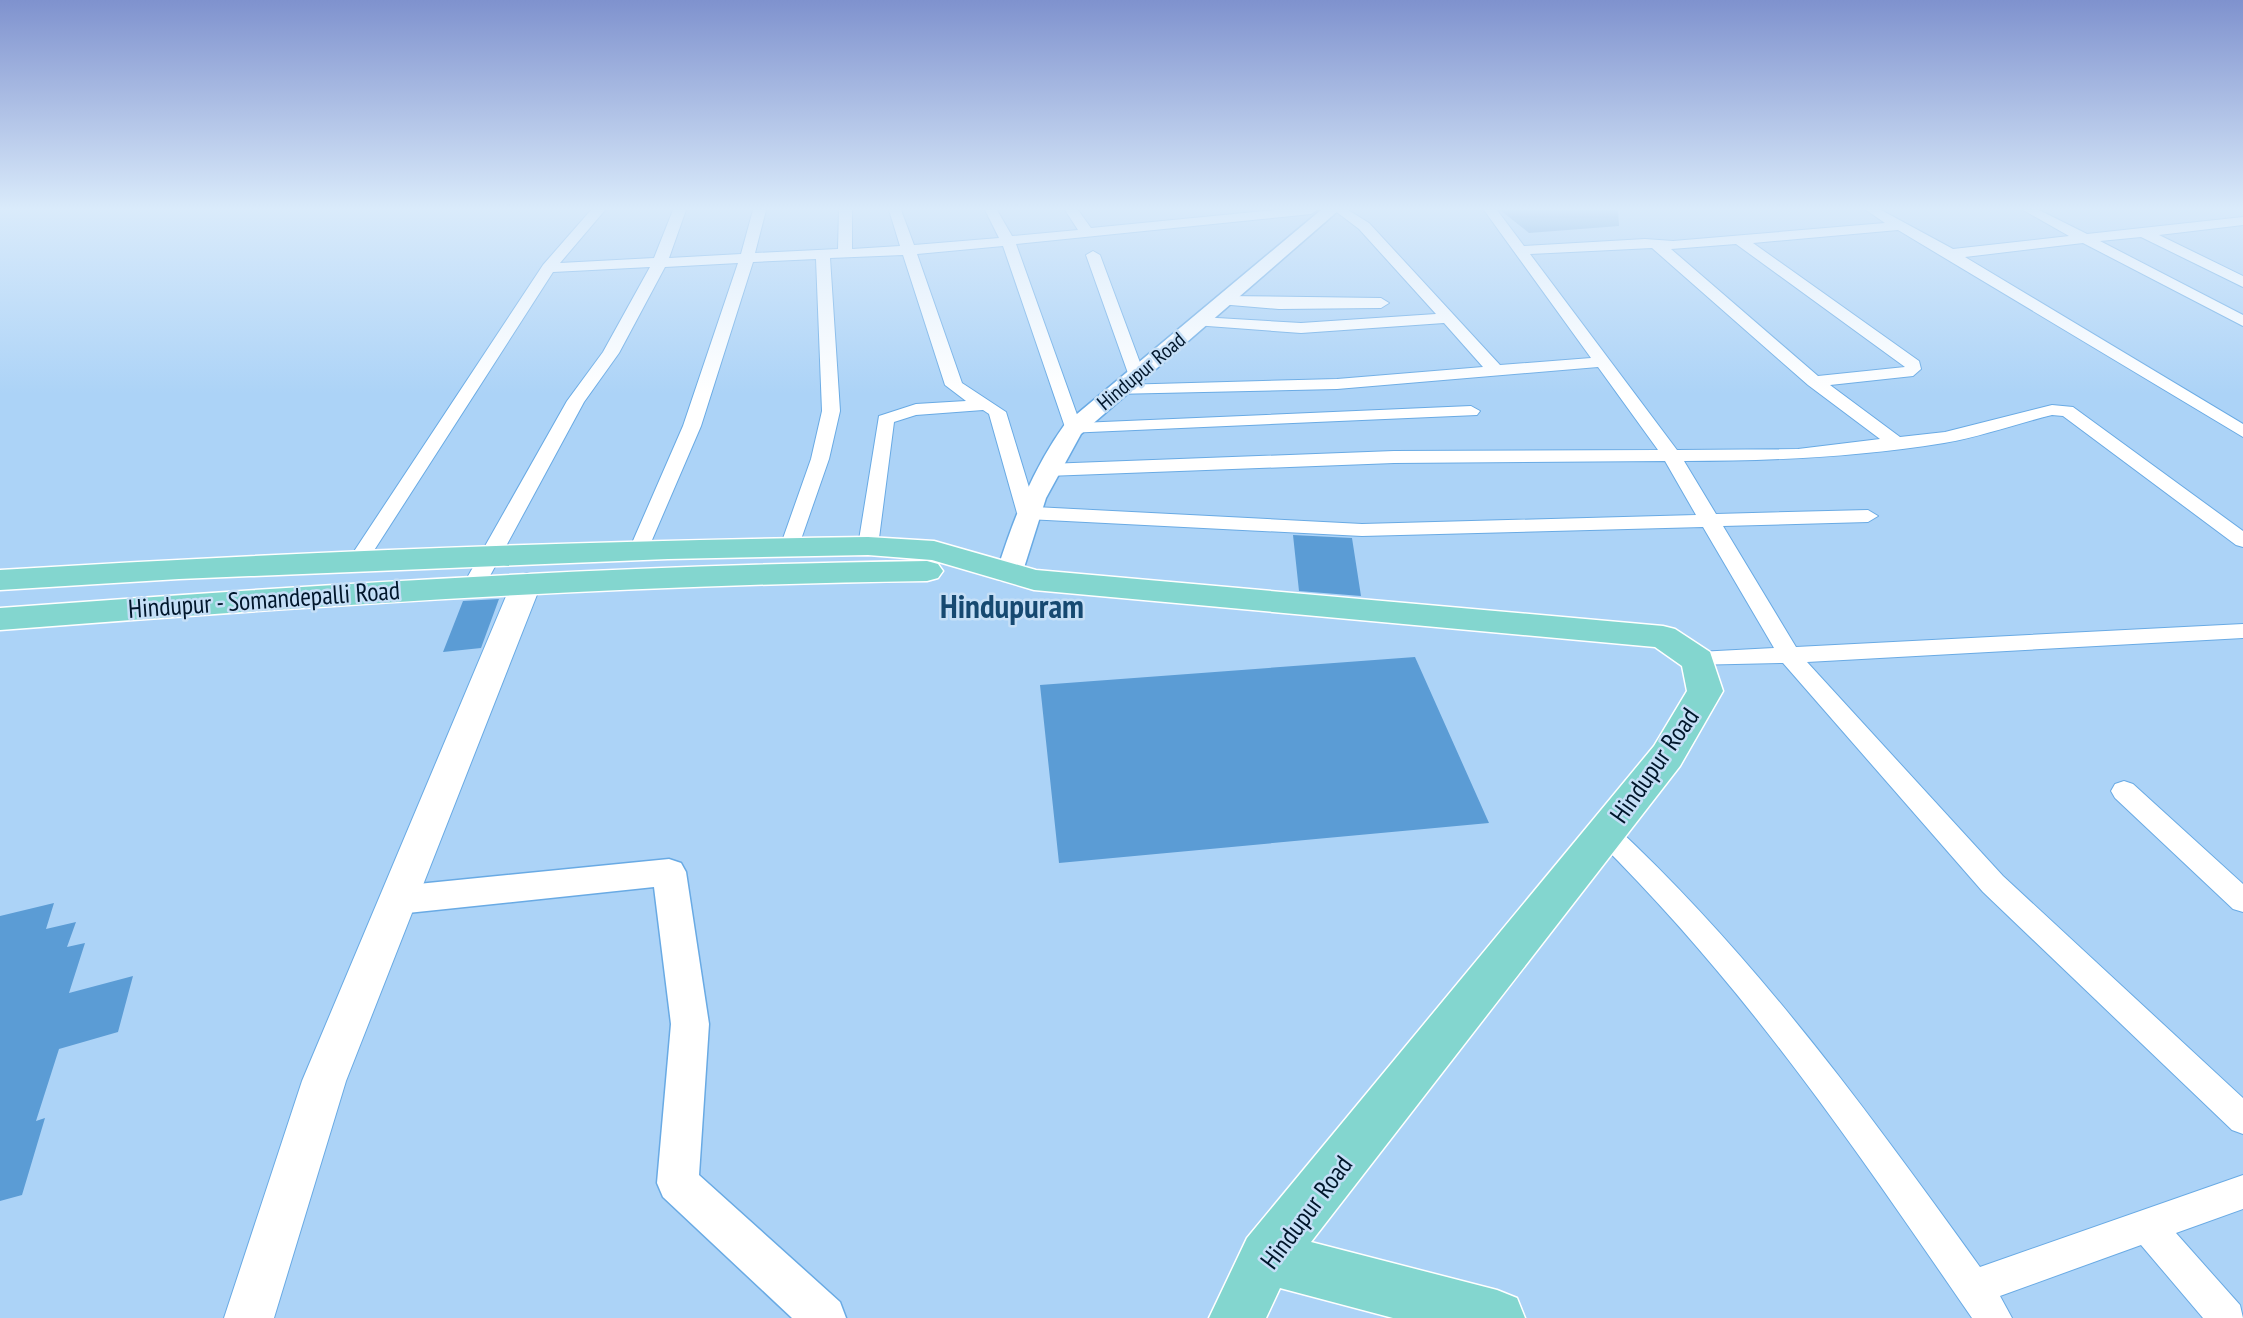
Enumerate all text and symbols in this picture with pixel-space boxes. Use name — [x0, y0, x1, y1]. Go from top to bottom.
street label: Hindupur Road — [1091, 326, 1191, 416]
street label: Hindupur - Somandepalli Road — [127, 573, 401, 625]
district label: Hindupuram — [940, 584, 1084, 627]
street label: Hindupur Road — [1602, 701, 1706, 829]
street label: Hindupur Road — [1253, 1149, 1359, 1275]

